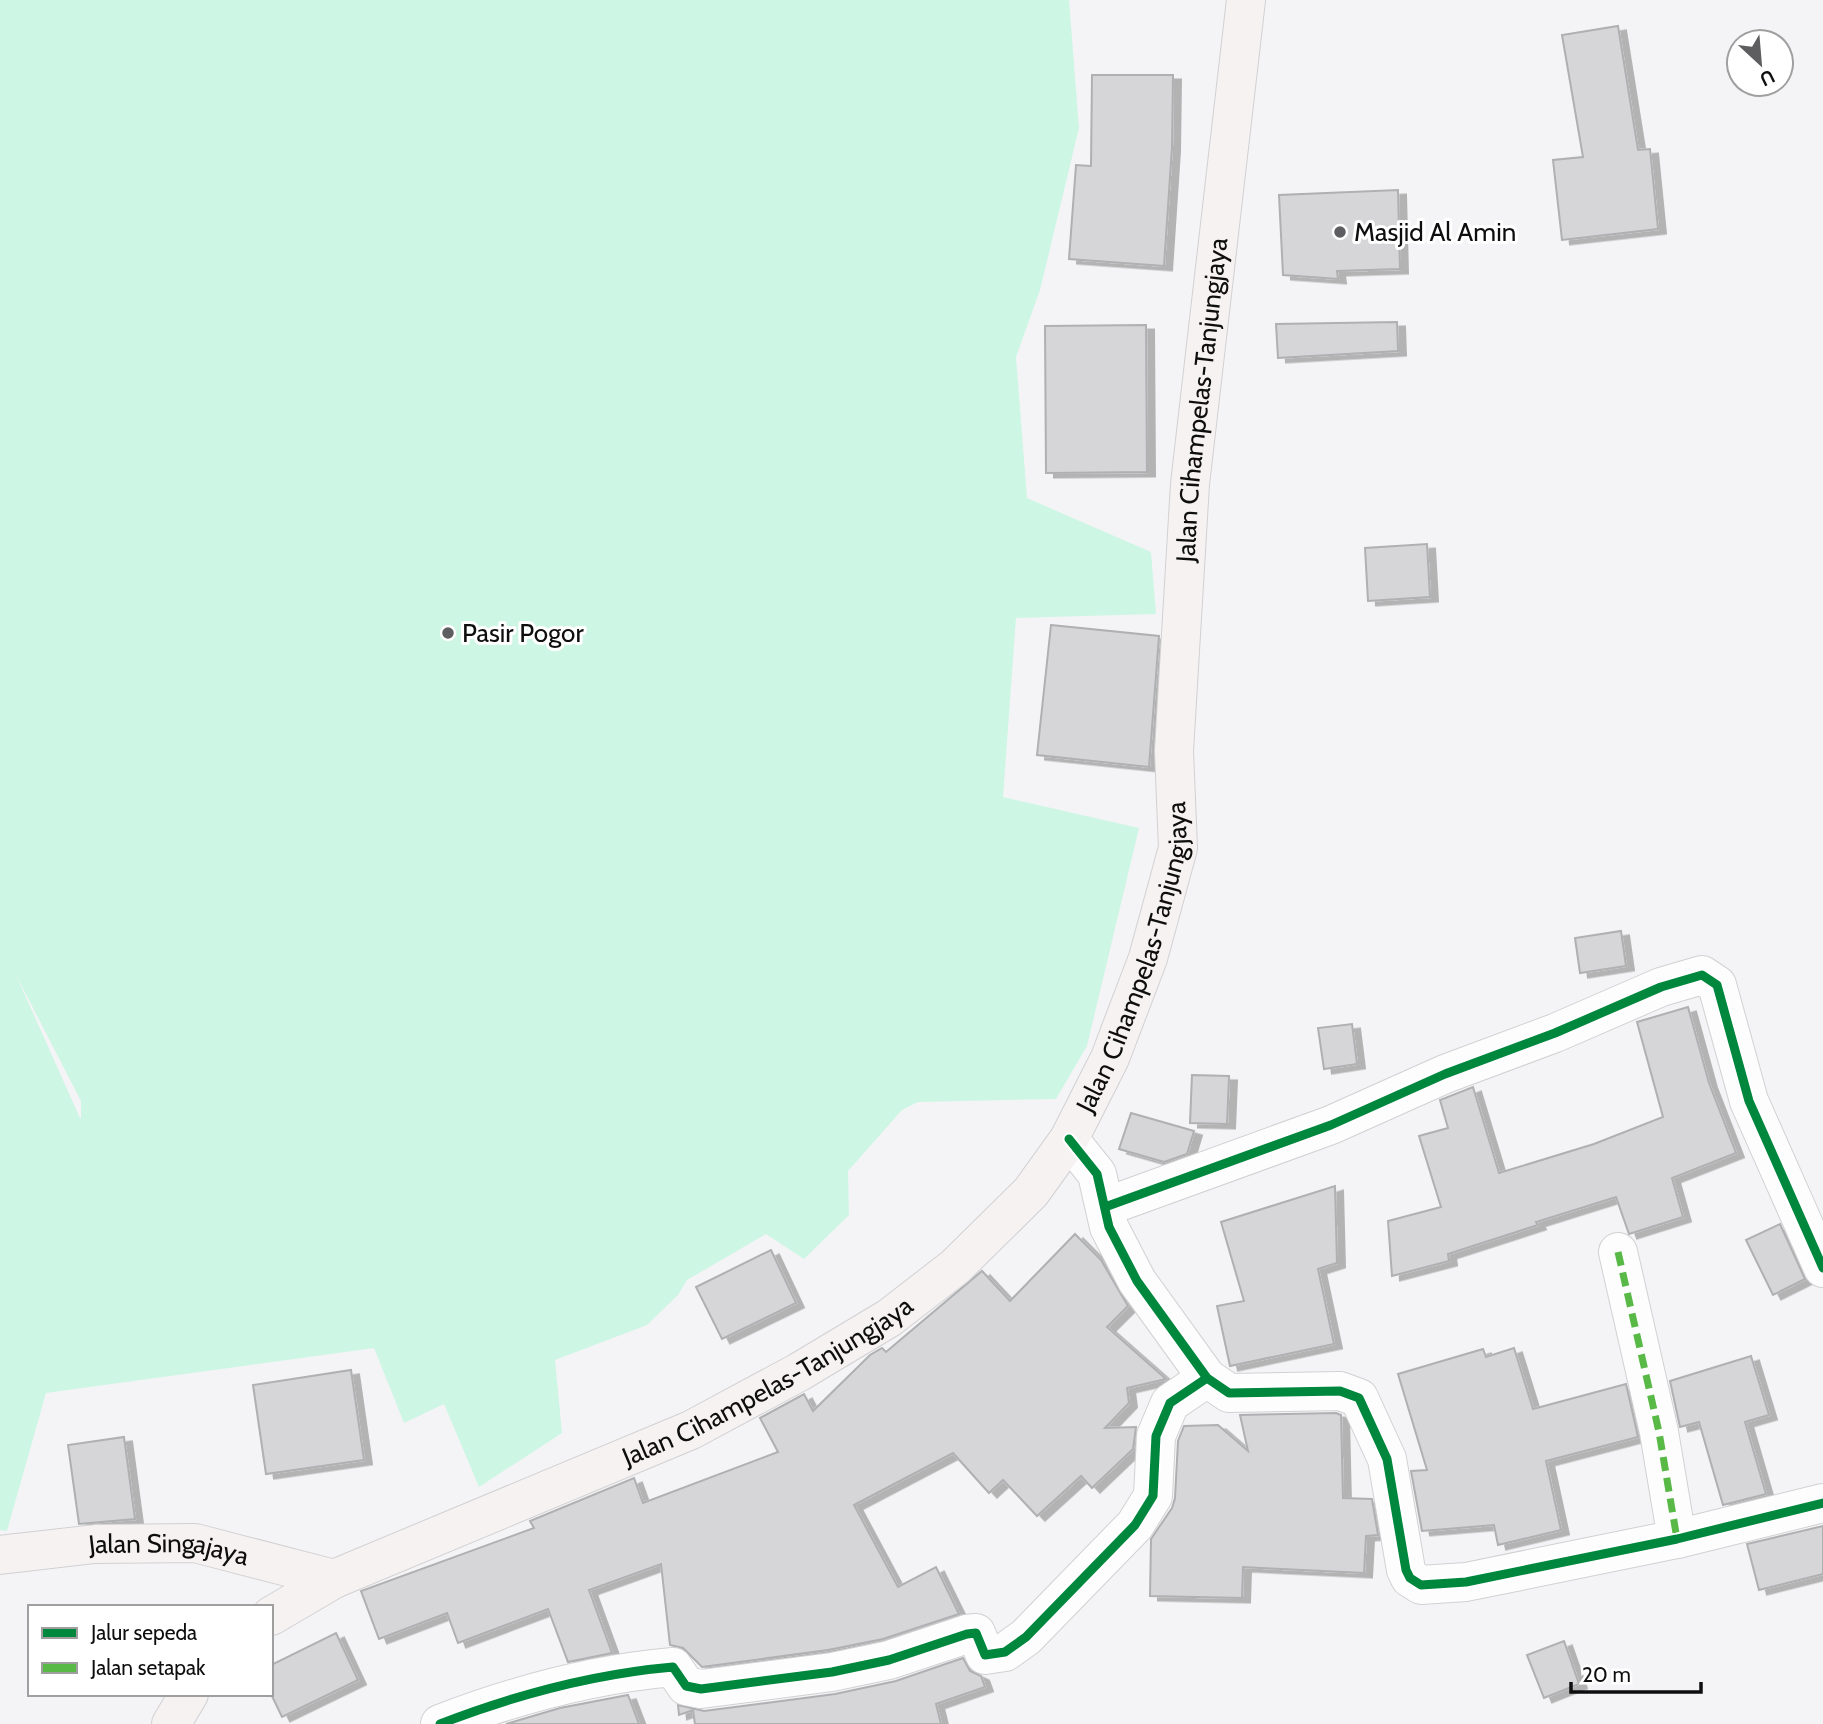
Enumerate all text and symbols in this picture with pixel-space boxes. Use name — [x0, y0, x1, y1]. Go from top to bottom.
north arrow — [1725, 28, 1795, 98]
text: U — [1756, 65, 1778, 91]
place label: Masjid Al Amin — [1354, 216, 1516, 248]
marker: Masjid Al Amin — [1332, 224, 1348, 240]
street label: Jalan Cihampelas-Tanjungjaya — [1169, 235, 1234, 564]
place label: Pasir Pogor — [462, 617, 584, 649]
marker: Pasir Pogor — [440, 625, 456, 641]
street label: Jalan Cihampelas-Tanjungjaya — [1069, 800, 1195, 1119]
street label: Jalan Cihampelas-Tanjungjaya — [617, 1289, 919, 1473]
street label: Jalan Singajaya — [86, 1527, 253, 1572]
legend — [28, 1605, 273, 1696]
text: Jalur sepeda — [90, 1620, 197, 1645]
scale bar — [1571, 1650, 1700, 1694]
text: Jalan setapak — [90, 1655, 206, 1680]
text: 20 m — [1582, 1662, 1631, 1687]

